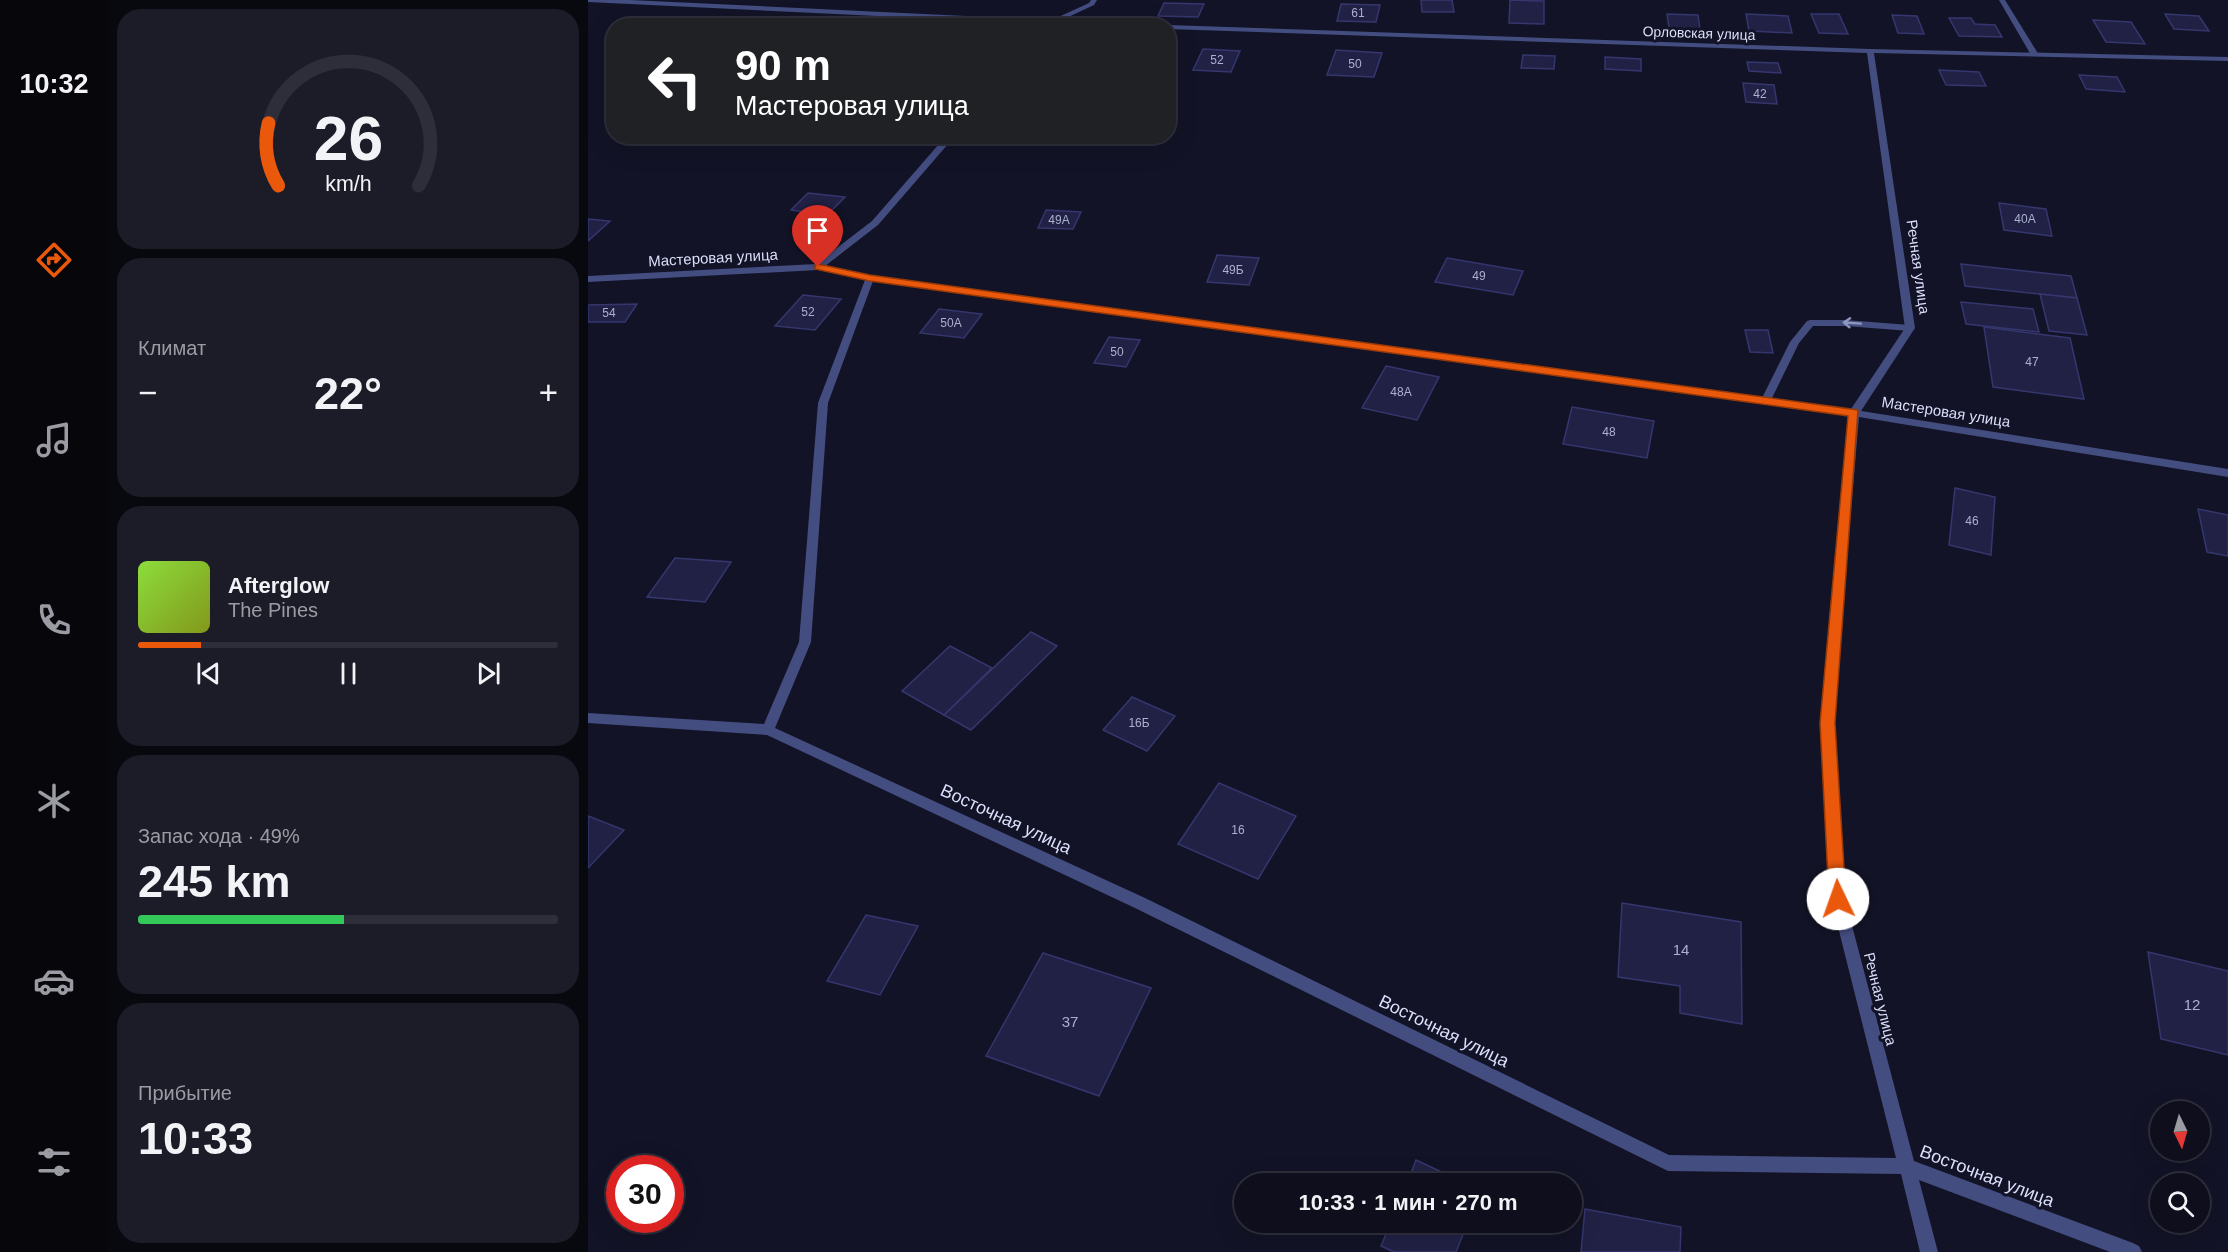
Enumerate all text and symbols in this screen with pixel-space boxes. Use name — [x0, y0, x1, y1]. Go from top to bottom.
house number: 61 — [1351, 6, 1365, 20]
street label: Орловская улица — [1642, 23, 1756, 43]
icon: left — [636, 42, 714, 120]
text: 90 m — [735, 42, 831, 89]
house number: 52 — [1210, 53, 1224, 67]
house number: 50 — [1348, 57, 1362, 71]
text: 10:32 — [19, 69, 89, 99]
house number: 42 — [1753, 87, 1767, 101]
text: Мастеровая улица — [735, 91, 969, 121]
text: 26 — [313, 104, 383, 173]
text: km/h — [325, 172, 371, 196]
pin — [792, 205, 843, 267]
house number: 40А — [2014, 212, 2036, 226]
house number: 49А — [1048, 213, 1070, 227]
icon: arrive — [801, 214, 834, 247]
street label: Речная улица — [1903, 219, 1934, 316]
icon: directions — [33, 239, 75, 281]
street label: Мастеровая улица — [648, 246, 779, 269]
house number: 49Б — [1222, 263, 1244, 277]
house number: 49 — [1472, 269, 1486, 283]
house number: 52 — [801, 305, 815, 319]
house number: 54 — [602, 306, 616, 320]
house number: 50А — [940, 316, 962, 330]
one-way arrow — [1842, 318, 1862, 329]
text: Климат — [138, 337, 206, 359]
house number: 50 — [1110, 345, 1124, 359]
house number: 47 — [2025, 355, 2039, 369]
text: 22° — [314, 368, 382, 419]
text: − — [138, 374, 157, 411]
text: + — [539, 374, 558, 411]
house number: 48А — [1390, 385, 1412, 399]
street label: Мастеровая улица — [1881, 393, 2012, 430]
icon: music — [33, 419, 75, 461]
house number: 48 — [1602, 425, 1616, 439]
house number: 46 — [1965, 514, 1979, 528]
text: Afterglow — [228, 573, 329, 598]
icon: phone — [33, 599, 75, 641]
text: The Pines — [228, 599, 318, 621]
icon: previous — [192, 657, 225, 690]
icon: pause — [332, 657, 365, 690]
icon: next — [472, 657, 505, 690]
house number: 16Б — [1128, 716, 1150, 730]
icon: climate — [33, 780, 75, 822]
street label: Восточная улица — [937, 780, 1076, 859]
house number: 16 — [1231, 823, 1245, 837]
text: Запас хода · 49% — [138, 825, 300, 847]
text: 245 km — [138, 856, 291, 907]
position arrow — [1806, 867, 1870, 931]
house number: 14 — [1673, 941, 1689, 958]
street label: Речная улица — [1861, 951, 1900, 1048]
icon: car — [33, 960, 75, 1002]
street label: Восточная улица — [1376, 991, 1513, 1072]
house number: 12 — [2184, 996, 2200, 1013]
house number: 37 — [1062, 1013, 1078, 1030]
text: Прибытие — [138, 1082, 232, 1104]
north arrow — [2150, 1101, 2210, 1161]
map controls — [2150, 1101, 2210, 1233]
text: 10:33 — [138, 1113, 253, 1164]
icon: filters — [33, 1141, 75, 1183]
street label: Восточная улица — [1917, 1141, 2058, 1211]
speed limit sign: 30 — [606, 1155, 684, 1233]
button: search — [2150, 1173, 2210, 1233]
text: 10:33 · 1 мин · 270 m — [1298, 1190, 1518, 1215]

